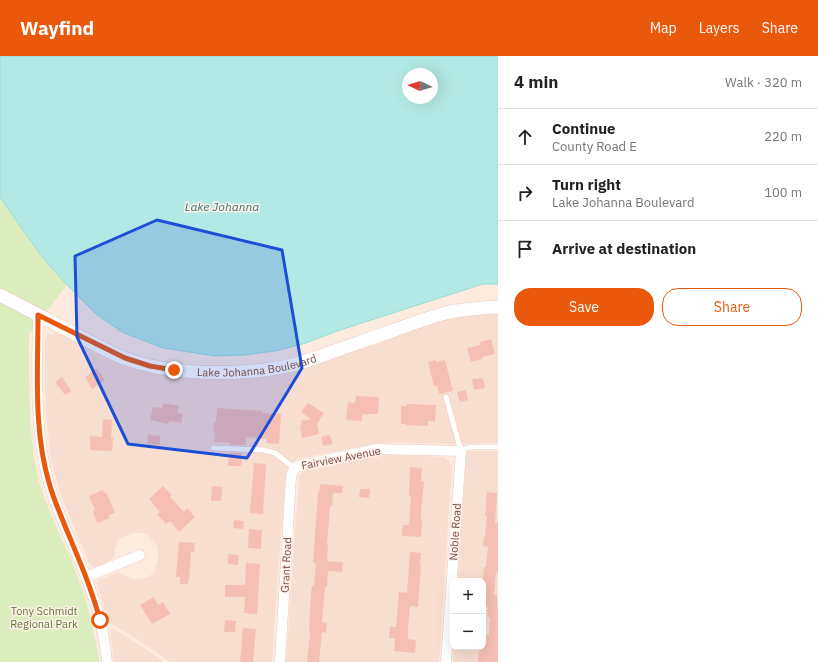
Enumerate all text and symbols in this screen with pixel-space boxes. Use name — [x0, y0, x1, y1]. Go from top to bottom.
text: Wayfind — [20, 16, 94, 40]
text: Map — [650, 19, 677, 37]
text: Layers — [699, 19, 740, 37]
text: Share — [762, 19, 798, 37]
north arrow — [402, 68, 438, 104]
text: 4 min — [514, 71, 558, 93]
text: Walk · 320 m — [725, 74, 802, 91]
text: Continue — [552, 119, 616, 138]
icon: ahead — [514, 126, 536, 148]
text: 220 m — [764, 128, 802, 145]
text: County Road E — [552, 138, 637, 155]
text: Turn right — [552, 175, 621, 194]
icon: right — [514, 182, 536, 204]
text: 100 m — [764, 184, 802, 201]
text: Lake Johanna Boulevard — [552, 194, 694, 211]
water label: Lake Johanna — [185, 199, 259, 214]
icon: arrive — [514, 238, 536, 260]
text: Arrive at destination — [552, 239, 696, 258]
button: Save — [514, 288, 654, 326]
button: Share — [662, 288, 802, 326]
street label: Lake Johanna Boulevard — [197, 351, 318, 380]
route end — [165, 361, 183, 379]
street label: Fairview Avenue — [300, 443, 382, 473]
street label: Noble Road — [446, 503, 464, 561]
street label: Grant Road — [278, 537, 294, 593]
map controls — [450, 578, 486, 650]
button: + — [450, 578, 486, 614]
park label: Tony Schmidt Regional Park — [10, 604, 78, 631]
route start — [91, 611, 109, 629]
button: − — [450, 614, 486, 650]

